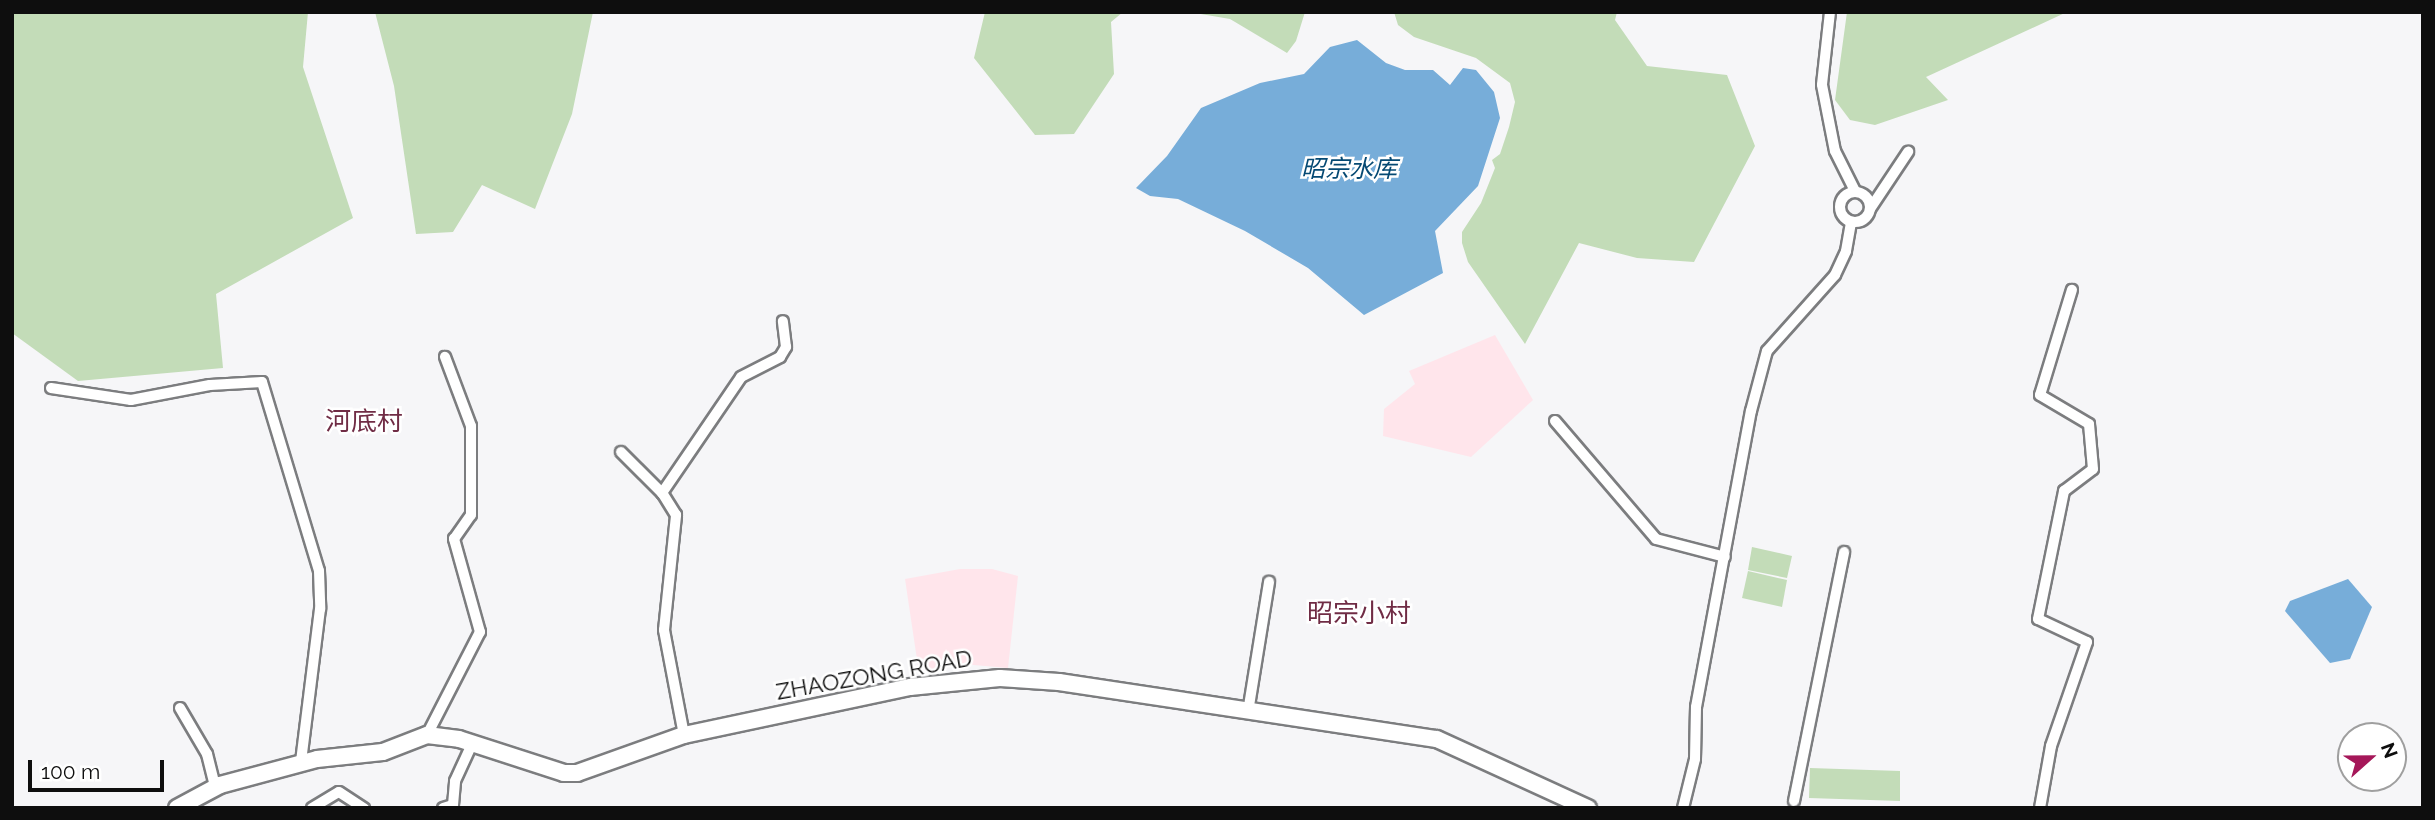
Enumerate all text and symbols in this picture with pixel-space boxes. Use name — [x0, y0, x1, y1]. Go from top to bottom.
water label: 昭宗水库 — [1301, 155, 1397, 183]
district label: 河底村 — [325, 406, 403, 438]
district label: 昭宗小村 — [1307, 598, 1411, 630]
street label: ZHAOZONG ROAD — [774, 644, 974, 706]
north arrow — [2337, 722, 2407, 792]
text: N — [2377, 739, 2403, 761]
scale bar — [32, 746, 168, 790]
text: 100 m — [41, 759, 100, 784]

